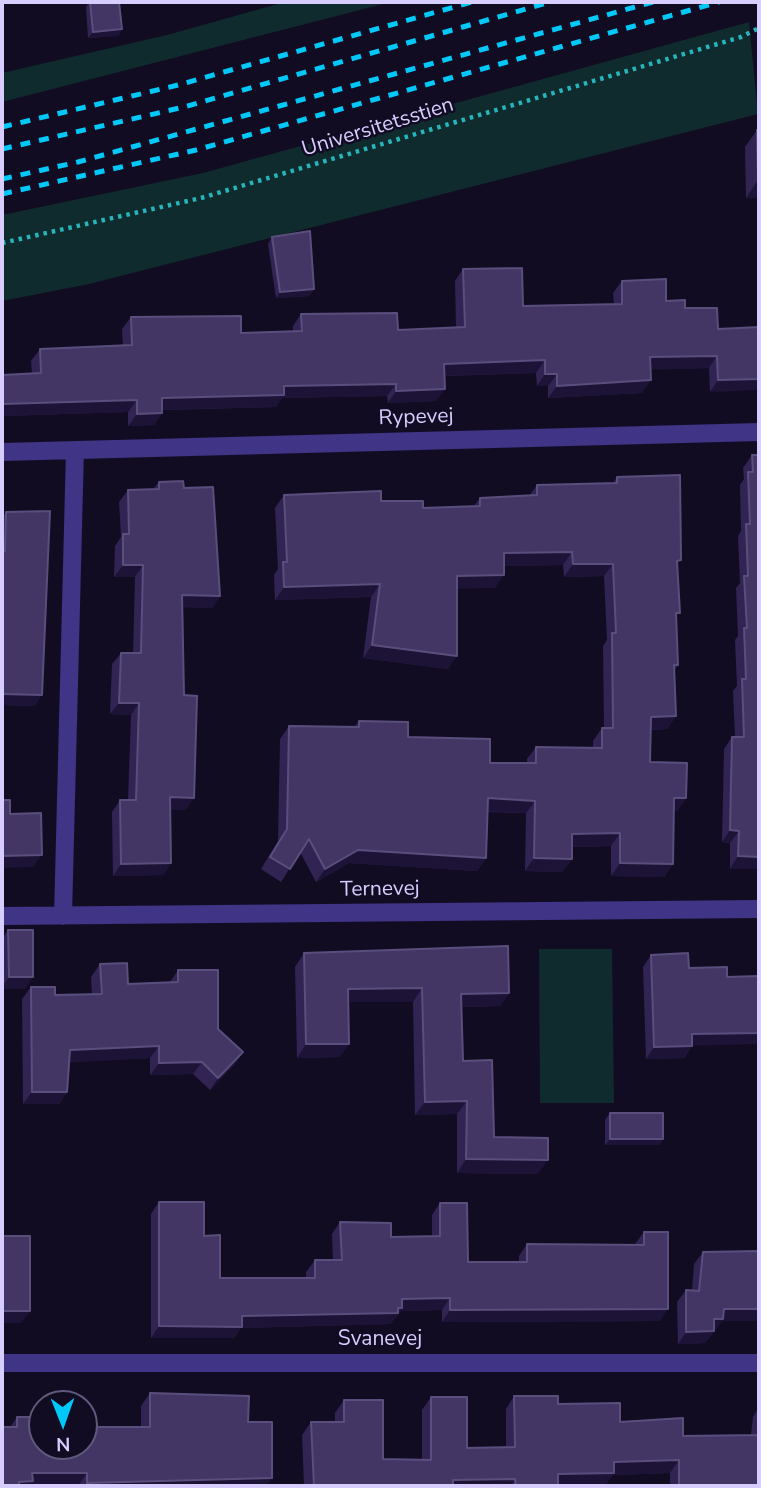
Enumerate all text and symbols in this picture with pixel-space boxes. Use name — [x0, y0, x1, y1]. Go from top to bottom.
street label: Universitetsstien — [299, 93, 457, 163]
street label: Rypevej — [378, 404, 454, 432]
street label: Ternevej — [340, 877, 420, 903]
street label: Svanevej — [338, 1327, 422, 1353]
north arrow — [28, 1390, 98, 1460]
text: N — [56, 1431, 71, 1457]

